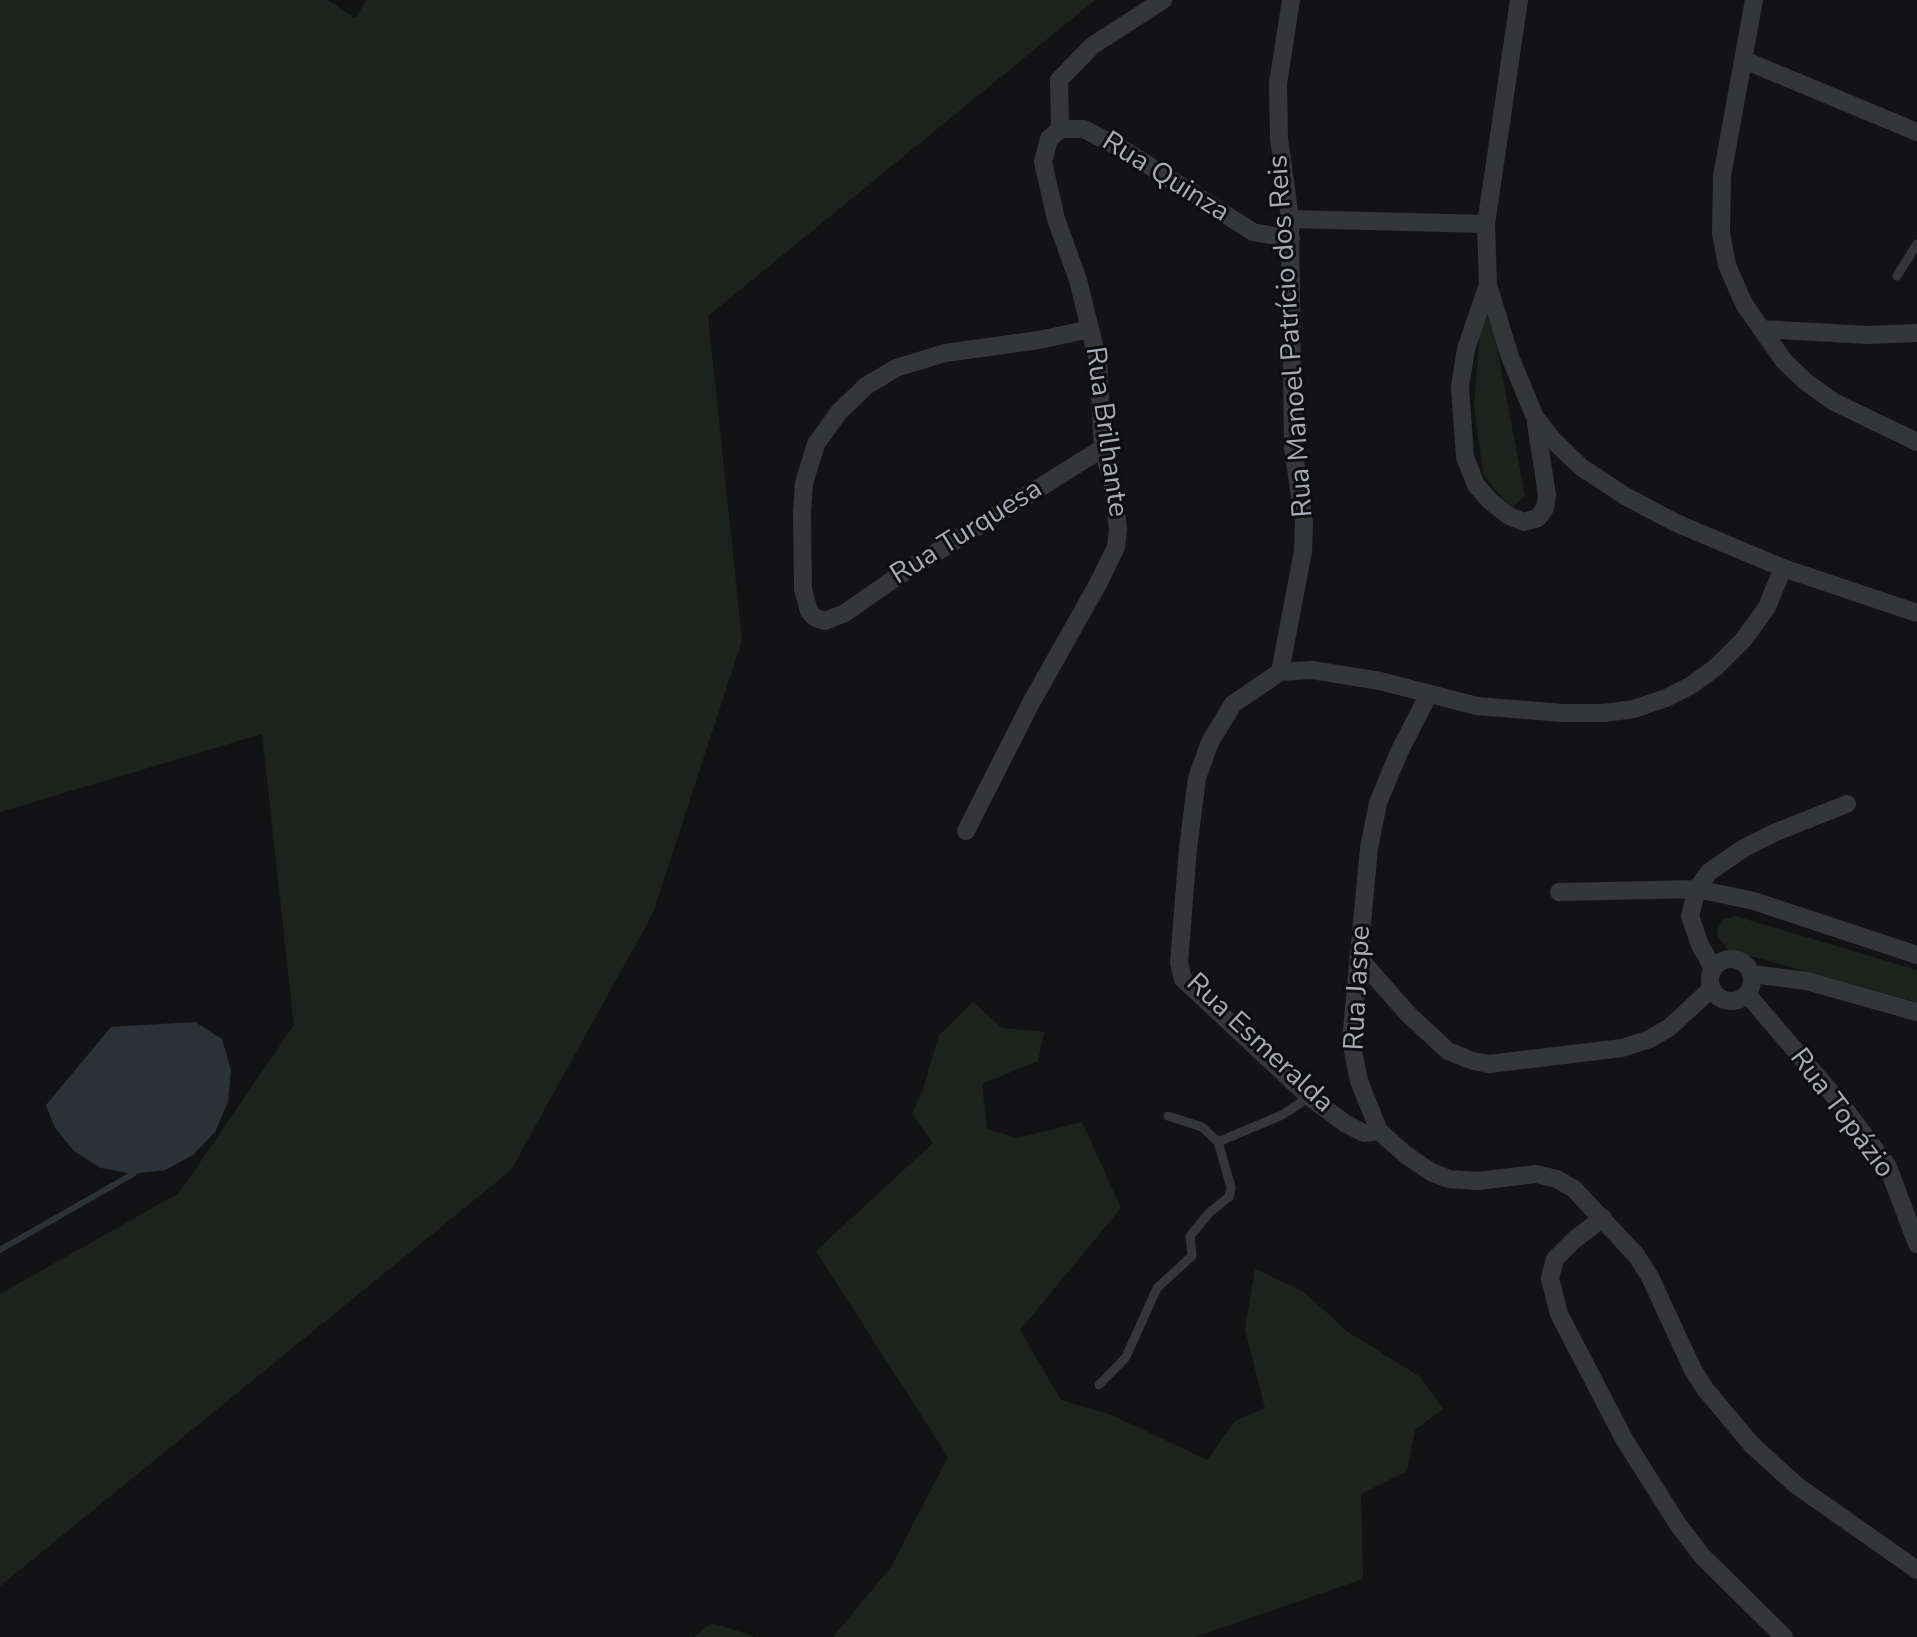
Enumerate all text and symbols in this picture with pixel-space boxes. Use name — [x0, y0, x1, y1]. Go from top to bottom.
street label: Rua Quinza — [1095, 126, 1235, 230]
street label: Rua Manoel Patrício dos Reis — [1263, 154, 1321, 518]
street label: Rua Brilhante — [1076, 345, 1134, 519]
street label: Rua Turquesa — [885, 473, 1049, 593]
street label: Rua Jaspe — [1339, 925, 1379, 1051]
street label: Rua Esmeralda — [1178, 967, 1340, 1121]
street label: Rua Topázio — [1782, 1043, 1900, 1185]

